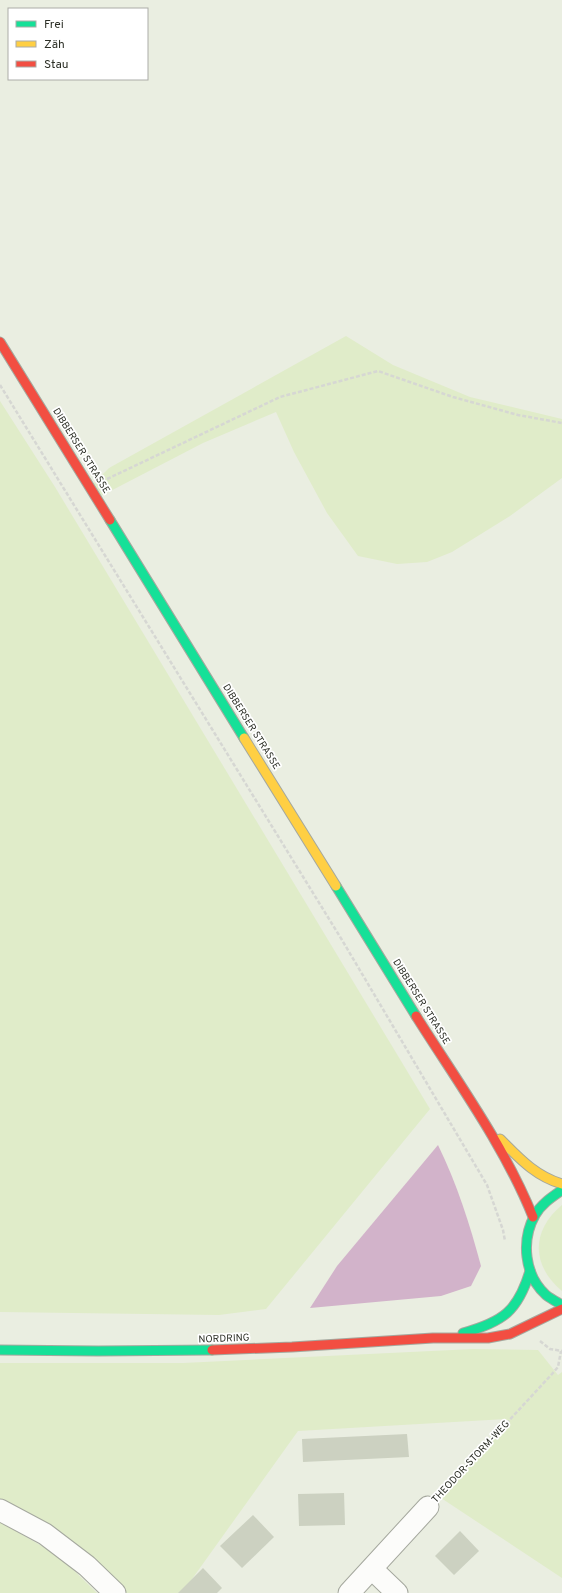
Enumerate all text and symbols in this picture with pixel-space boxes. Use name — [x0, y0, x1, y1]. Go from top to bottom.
legend — [8, 8, 148, 80]
text: Frei — [44, 17, 64, 33]
text: Zäh — [44, 37, 65, 53]
text: Stau — [44, 57, 69, 73]
street label: DIBBERSER STRASSE — [49, 406, 113, 496]
street label: DIBBERSER STRASSE — [219, 682, 283, 772]
street label: DIBBERSER STRASSE — [389, 957, 453, 1047]
street label: NORDRING — [198, 1332, 250, 1346]
street label: THEODOR-STORM-WEG — [429, 1418, 513, 1506]

